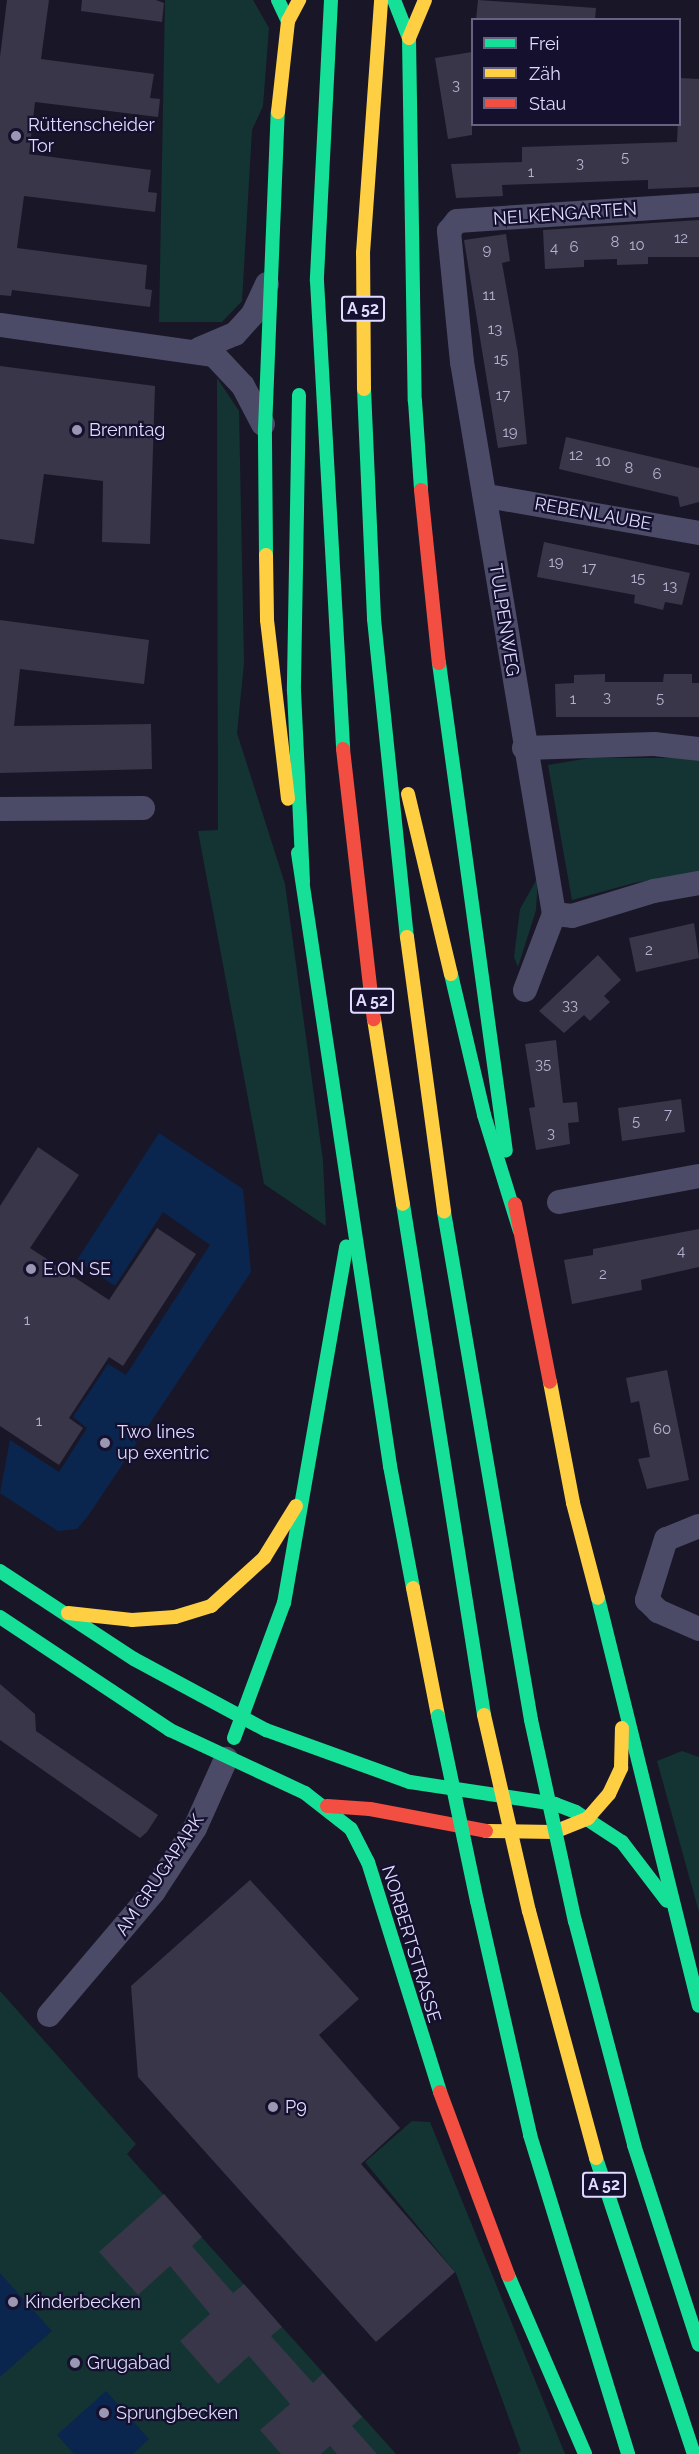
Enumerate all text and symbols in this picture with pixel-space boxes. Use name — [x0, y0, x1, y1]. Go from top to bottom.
legend — [471, 18, 681, 126]
text: Frei — [529, 33, 559, 54]
text: Zäh — [529, 63, 561, 84]
house number: 3 — [452, 77, 460, 95]
text: Stau — [529, 93, 566, 114]
place label: Rüttenscheider Tor — [28, 115, 155, 158]
marker: Rüttenscheider Tor — [9, 129, 23, 143]
house number: 5 — [621, 149, 629, 167]
house number: 3 — [576, 155, 584, 173]
house number: 1 — [528, 164, 534, 182]
street label: NELKENGARTEN — [492, 198, 638, 230]
house number: 12 — [674, 230, 688, 248]
house number: 8 — [611, 234, 619, 252]
house number: 10 — [629, 237, 645, 255]
house number: 6 — [569, 239, 579, 257]
house number: 4 — [550, 240, 558, 258]
house number: 9 — [483, 242, 491, 260]
house number: 11 — [483, 287, 495, 305]
road number: A 52 — [340, 296, 386, 322]
house number: 13 — [488, 321, 502, 339]
house number: 15 — [494, 351, 508, 369]
house number: 17 — [496, 387, 510, 405]
place label: Brenntag — [89, 419, 165, 441]
marker: Brenntag — [70, 423, 84, 437]
house number: 19 — [502, 424, 518, 442]
house number: 12 — [569, 447, 583, 465]
house number: 10 — [595, 453, 611, 471]
house number: 8 — [625, 460, 633, 478]
house number: 6 — [652, 466, 662, 484]
street label: REBENLAUBE — [533, 493, 653, 535]
house number: 19 — [548, 554, 564, 572]
house number: 17 — [582, 560, 596, 578]
street label: TULPENWEG — [484, 562, 524, 678]
house number: 15 — [631, 570, 645, 588]
house number: 13 — [663, 578, 677, 596]
house number: 3 — [603, 689, 611, 707]
house number: 5 — [656, 690, 664, 708]
house number: 1 — [570, 691, 576, 709]
house number: 2 — [645, 942, 653, 960]
road number: A 52 — [350, 988, 394, 1014]
house number: 33 — [562, 997, 578, 1015]
house number: 35 — [535, 1056, 551, 1074]
house number: 7 — [664, 1106, 672, 1124]
house number: 5 — [632, 1113, 640, 1131]
house number: 3 — [547, 1125, 555, 1143]
house number: 4 — [677, 1243, 685, 1261]
place label: E.ON SE — [43, 1258, 111, 1280]
marker: E.ON SE — [24, 1262, 38, 1276]
house number: 2 — [599, 1266, 607, 1284]
house number: 1 — [24, 1312, 30, 1330]
house number: 1 — [36, 1413, 42, 1431]
house number: 60 — [653, 1421, 671, 1439]
place label: Two lines up exentric — [117, 1422, 209, 1464]
marker: Two lines up exentric — [98, 1436, 112, 1450]
street label: AM GRUGAPARK — [111, 1810, 209, 1940]
street label: NORBERTSTRASSE — [377, 1863, 445, 2025]
place label: P9 — [285, 2096, 307, 2118]
marker: P9 — [266, 2100, 280, 2114]
road number: A 52 — [582, 2172, 626, 2198]
place label: Kinderbecken — [25, 2291, 141, 2313]
marker: Kinderbecken — [6, 2295, 20, 2309]
place label: Grugabad — [87, 2352, 170, 2374]
marker: Grugabad — [68, 2356, 82, 2370]
place label: Sprungbecken — [116, 2402, 238, 2424]
marker: Sprungbecken — [97, 2406, 111, 2420]

